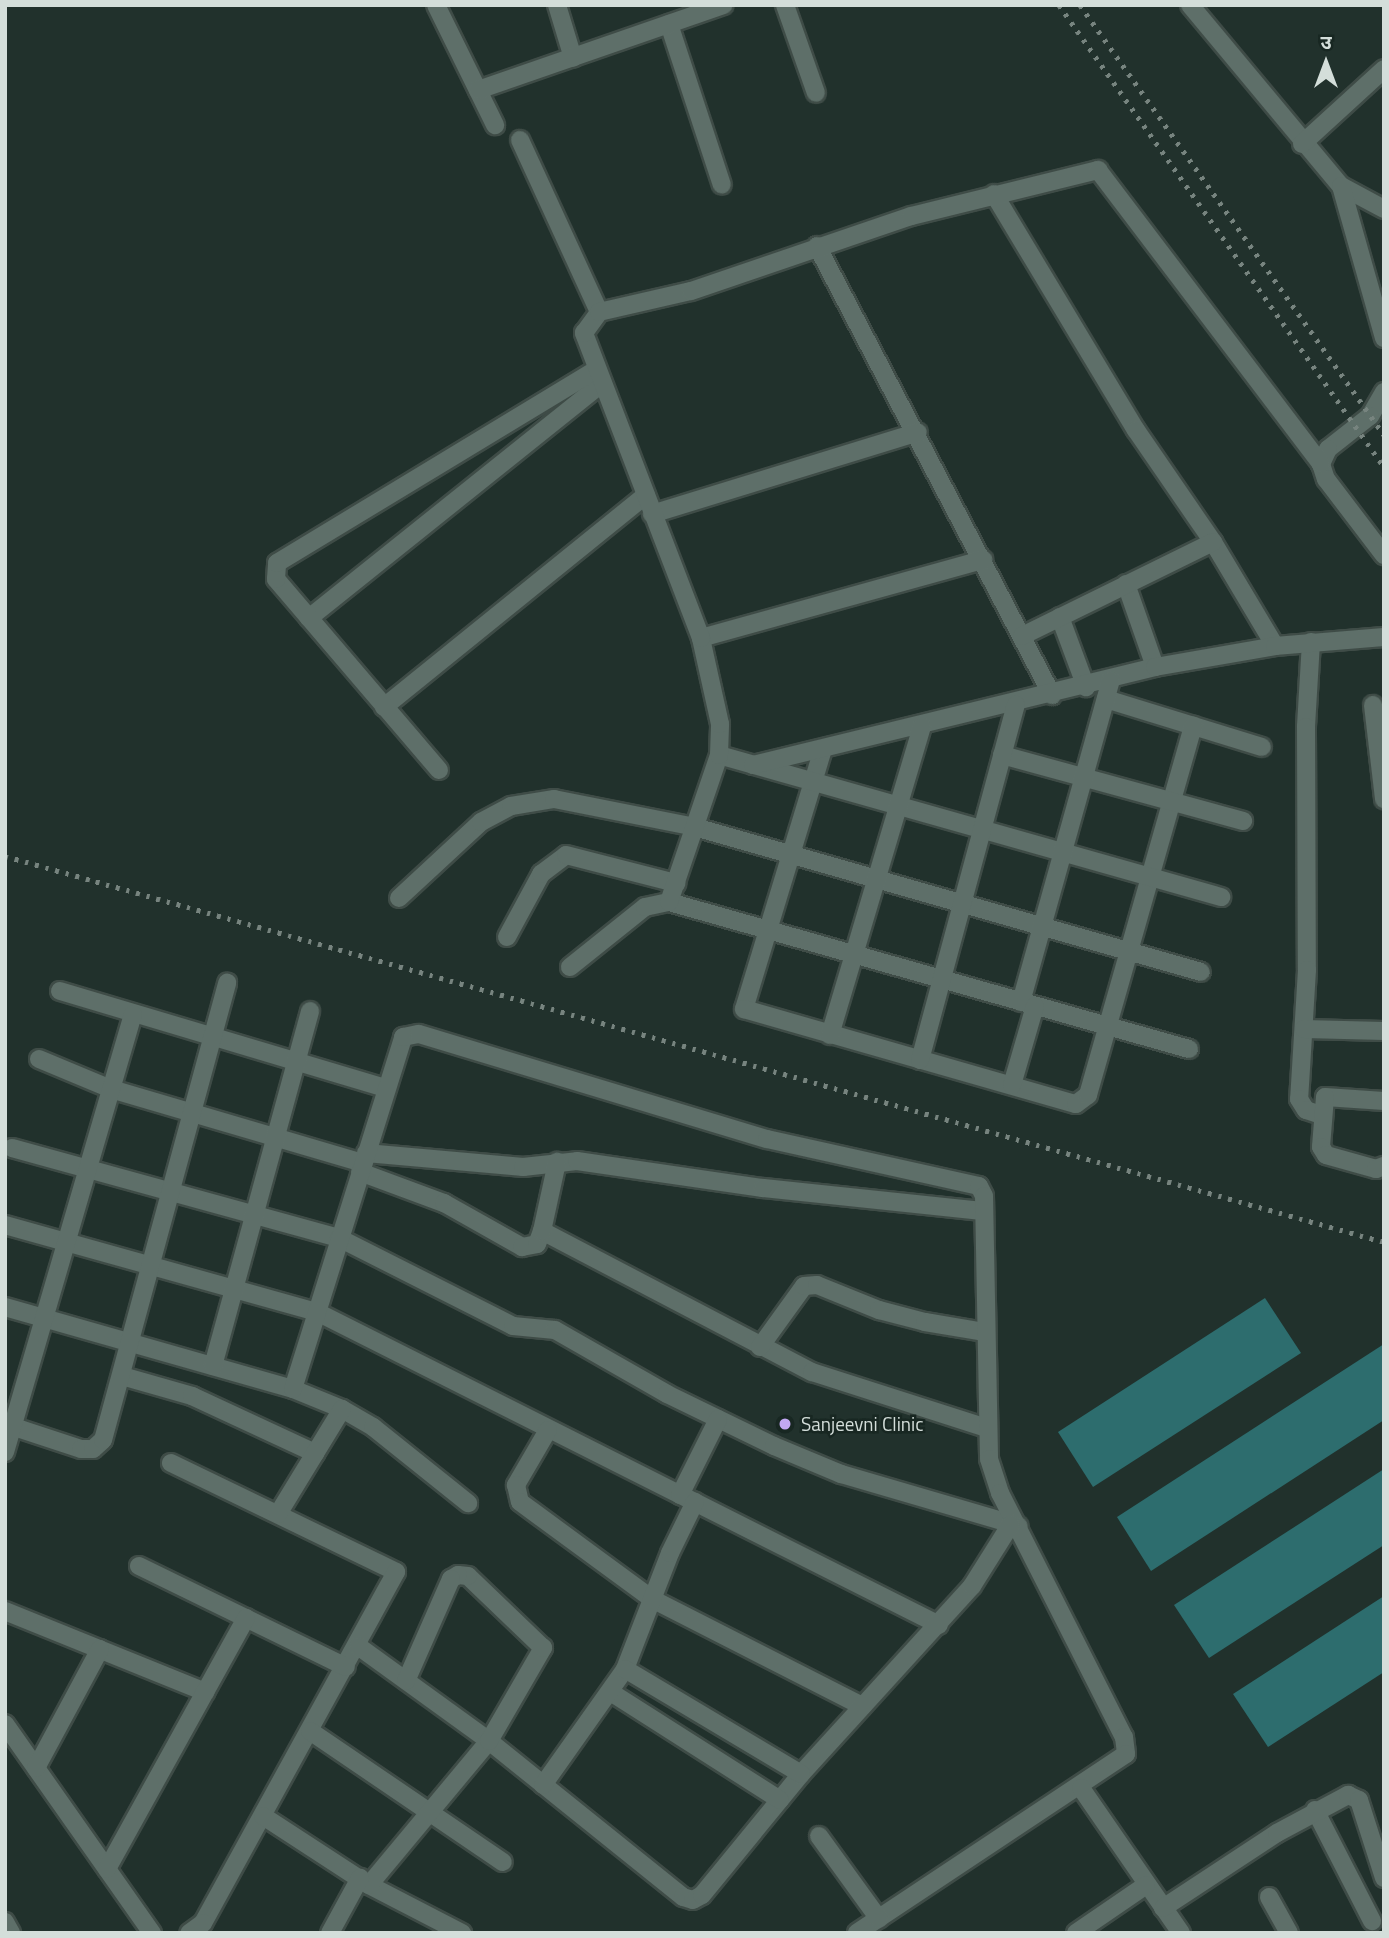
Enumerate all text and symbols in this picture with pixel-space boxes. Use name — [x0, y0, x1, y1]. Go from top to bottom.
text: उ — [1320, 27, 1332, 56]
north arrow — [1291, 28, 1361, 98]
place label: Sanjeevni Clinic — [801, 1413, 923, 1435]
marker: Sanjeevni Clinic — [775, 1414, 795, 1434]

